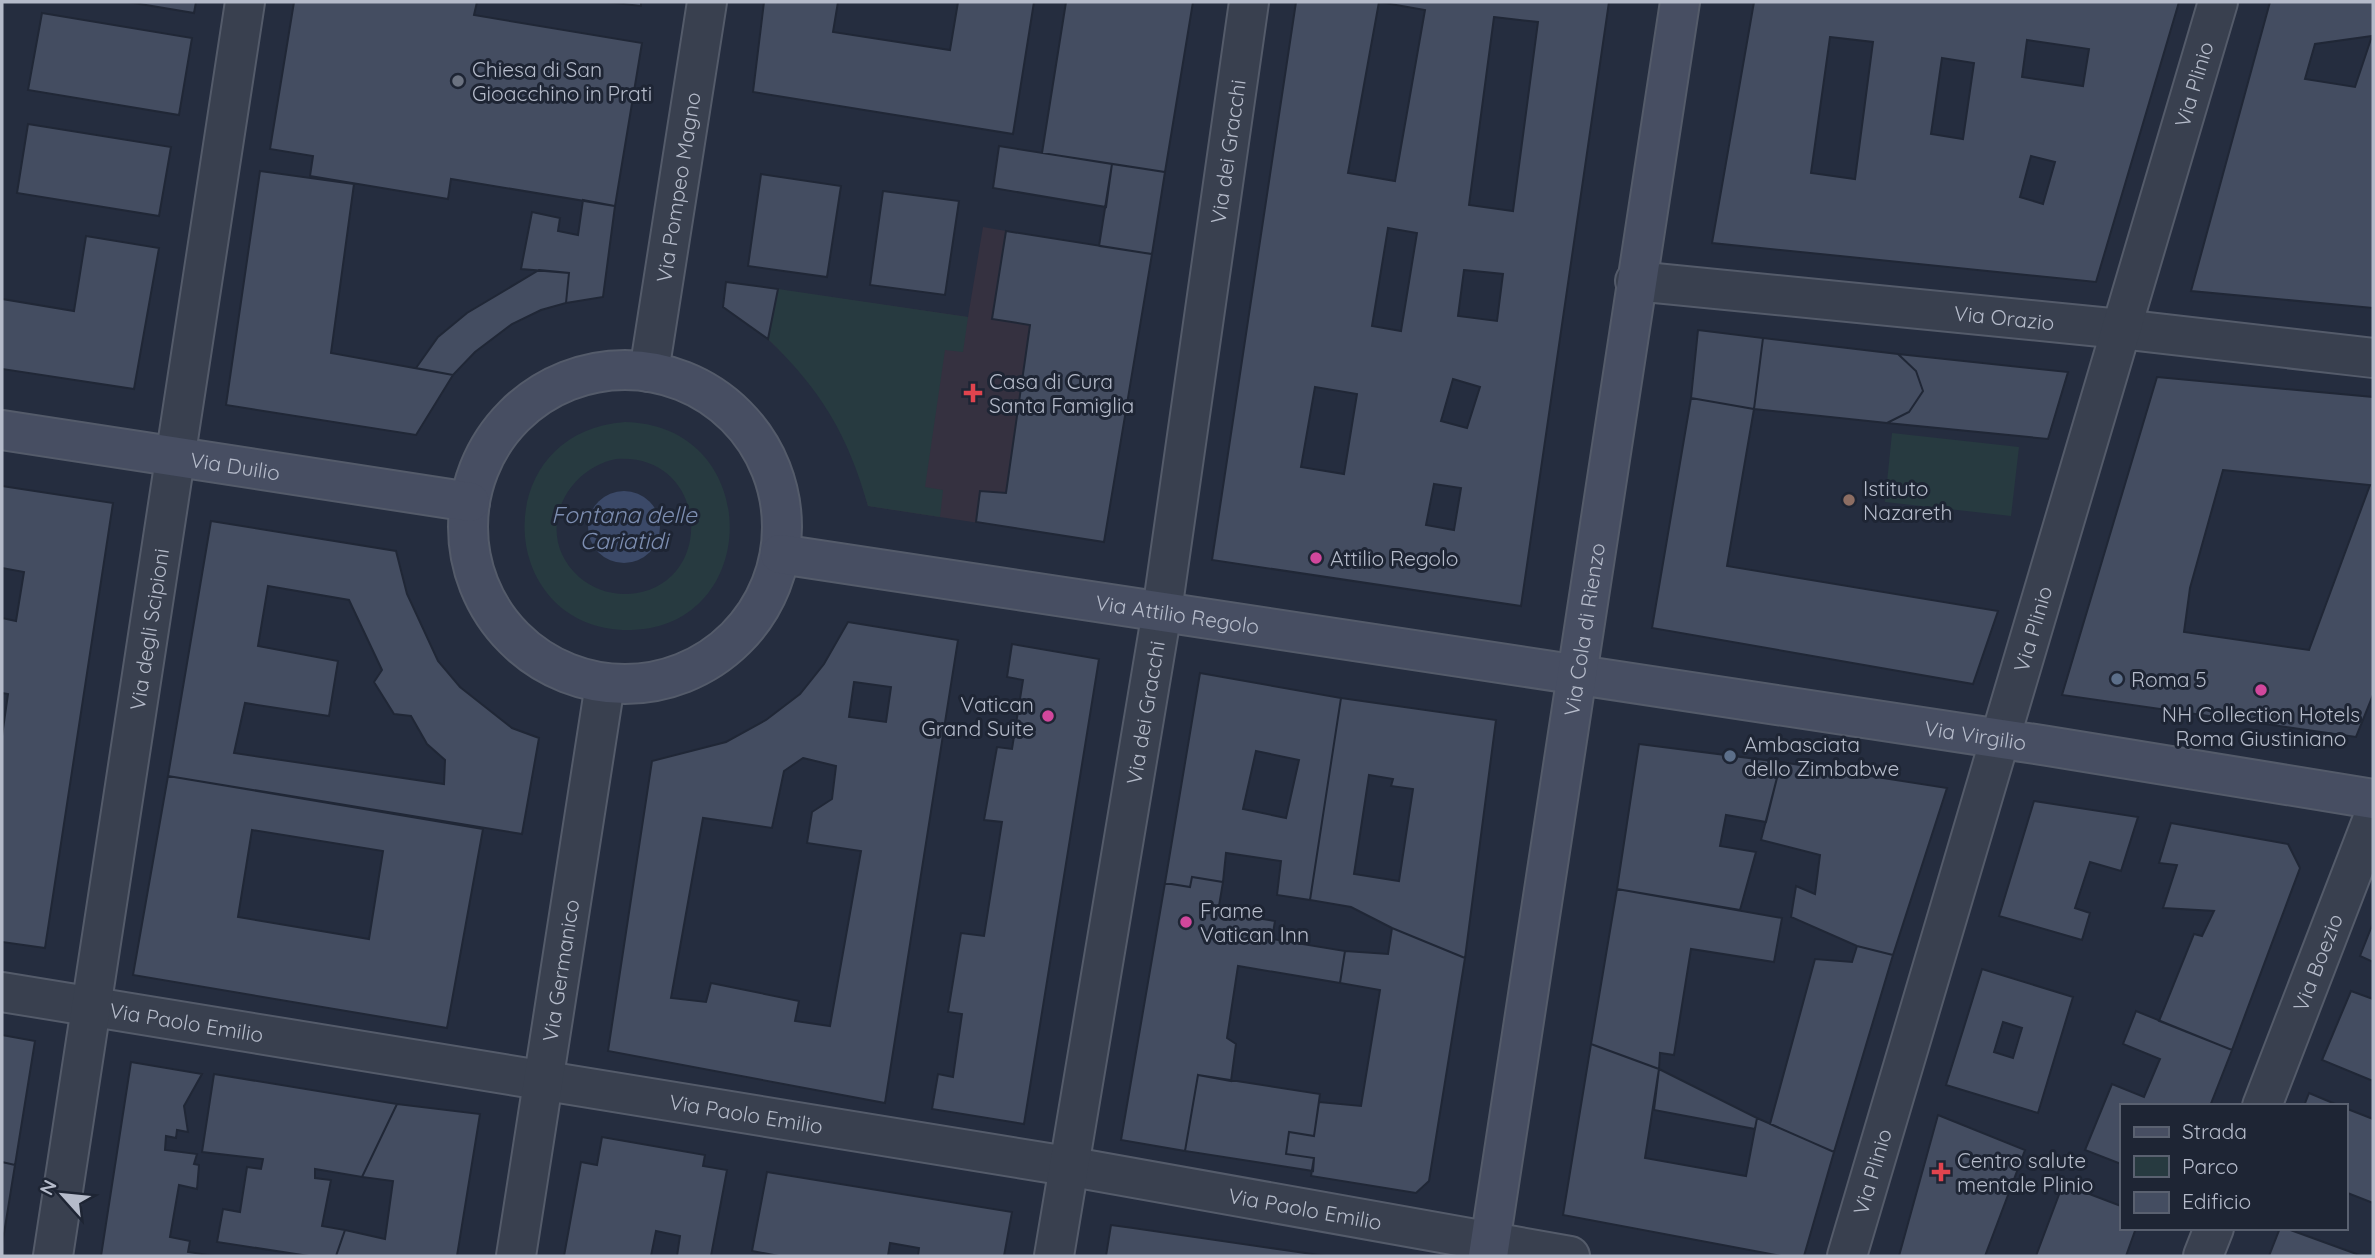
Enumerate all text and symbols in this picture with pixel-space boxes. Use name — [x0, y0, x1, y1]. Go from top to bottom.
street label: Via Plinio — [2169, 38, 2219, 130]
place label: Chiesa di San Gioacchino in Prati — [472, 56, 652, 106]
marker: Chiesa di San Gioacchino in Prati — [450, 73, 466, 89]
street label: Via dei Gracchi — [1204, 78, 1251, 225]
street label: Via Pompeo Magno — [650, 90, 706, 284]
street label: Via Orazio — [1953, 300, 2056, 335]
place label: Casa di Cura Santa Famiglia — [989, 368, 1134, 418]
marker: Casa di Cura Santa Famiglia — [963, 383, 983, 403]
street label: Via Duilio — [189, 446, 282, 486]
place label: Istituto Nazareth — [1863, 475, 1952, 525]
marker: Istituto Nazareth — [1841, 492, 1857, 508]
water label: Fontana delle Cariatidi — [551, 500, 698, 555]
street label: Via Cola di Rienzo — [1558, 541, 1610, 718]
place label: Attilio Regolo — [1330, 545, 1458, 571]
street label: Via degli Scipioni — [124, 547, 174, 712]
marker: Attilio Regolo — [1308, 550, 1324, 566]
street label: Via Plinio — [2008, 583, 2058, 675]
street label: Via Attilio Regolo — [1094, 589, 1261, 639]
street label: Via dei Gracchi — [1120, 639, 1170, 786]
place label: Roma 5 — [2131, 666, 2207, 692]
marker: Roma 5 — [2109, 671, 2125, 687]
marker: NH Collection Hotels Roma Giustiniano — [2253, 682, 2269, 698]
place label: Vatican Grand Suite — [921, 691, 1034, 741]
place label: NH Collection Hotels Roma Giustiniano — [2162, 701, 2360, 751]
marker: Vatican Grand Suite — [1040, 708, 1056, 724]
street label: Via Virgilio — [1923, 714, 2028, 756]
place label: Ambasciata dello Zimbabwe — [1744, 731, 1899, 781]
marker: Ambasciata dello Zimbabwe — [1722, 748, 1738, 764]
street label: Via Germanico — [537, 897, 584, 1043]
place label: Frame Vatican Inn — [1200, 897, 1309, 947]
street label: Via Boezio — [2287, 910, 2348, 1015]
marker: Frame Vatican Inn — [1178, 914, 1194, 930]
street label: Via Paolo Emilio — [108, 997, 265, 1048]
street label: Via Paolo Emilio — [667, 1088, 825, 1139]
legend — [2120, 1104, 2347, 1230]
text: Strada — [2182, 1118, 2247, 1144]
street label: Via Plinio — [1847, 1126, 1897, 1218]
place label: Centro salute mentale Plinio — [1957, 1147, 2093, 1197]
text: Parco — [2182, 1153, 2238, 1179]
north arrow — [28, 1160, 98, 1230]
marker: Centro salute mentale Plinio — [1931, 1162, 1951, 1182]
text: N — [34, 1176, 62, 1199]
street label: Via Paolo Emilio — [1226, 1182, 1384, 1235]
text: Edificio — [2182, 1188, 2251, 1214]

